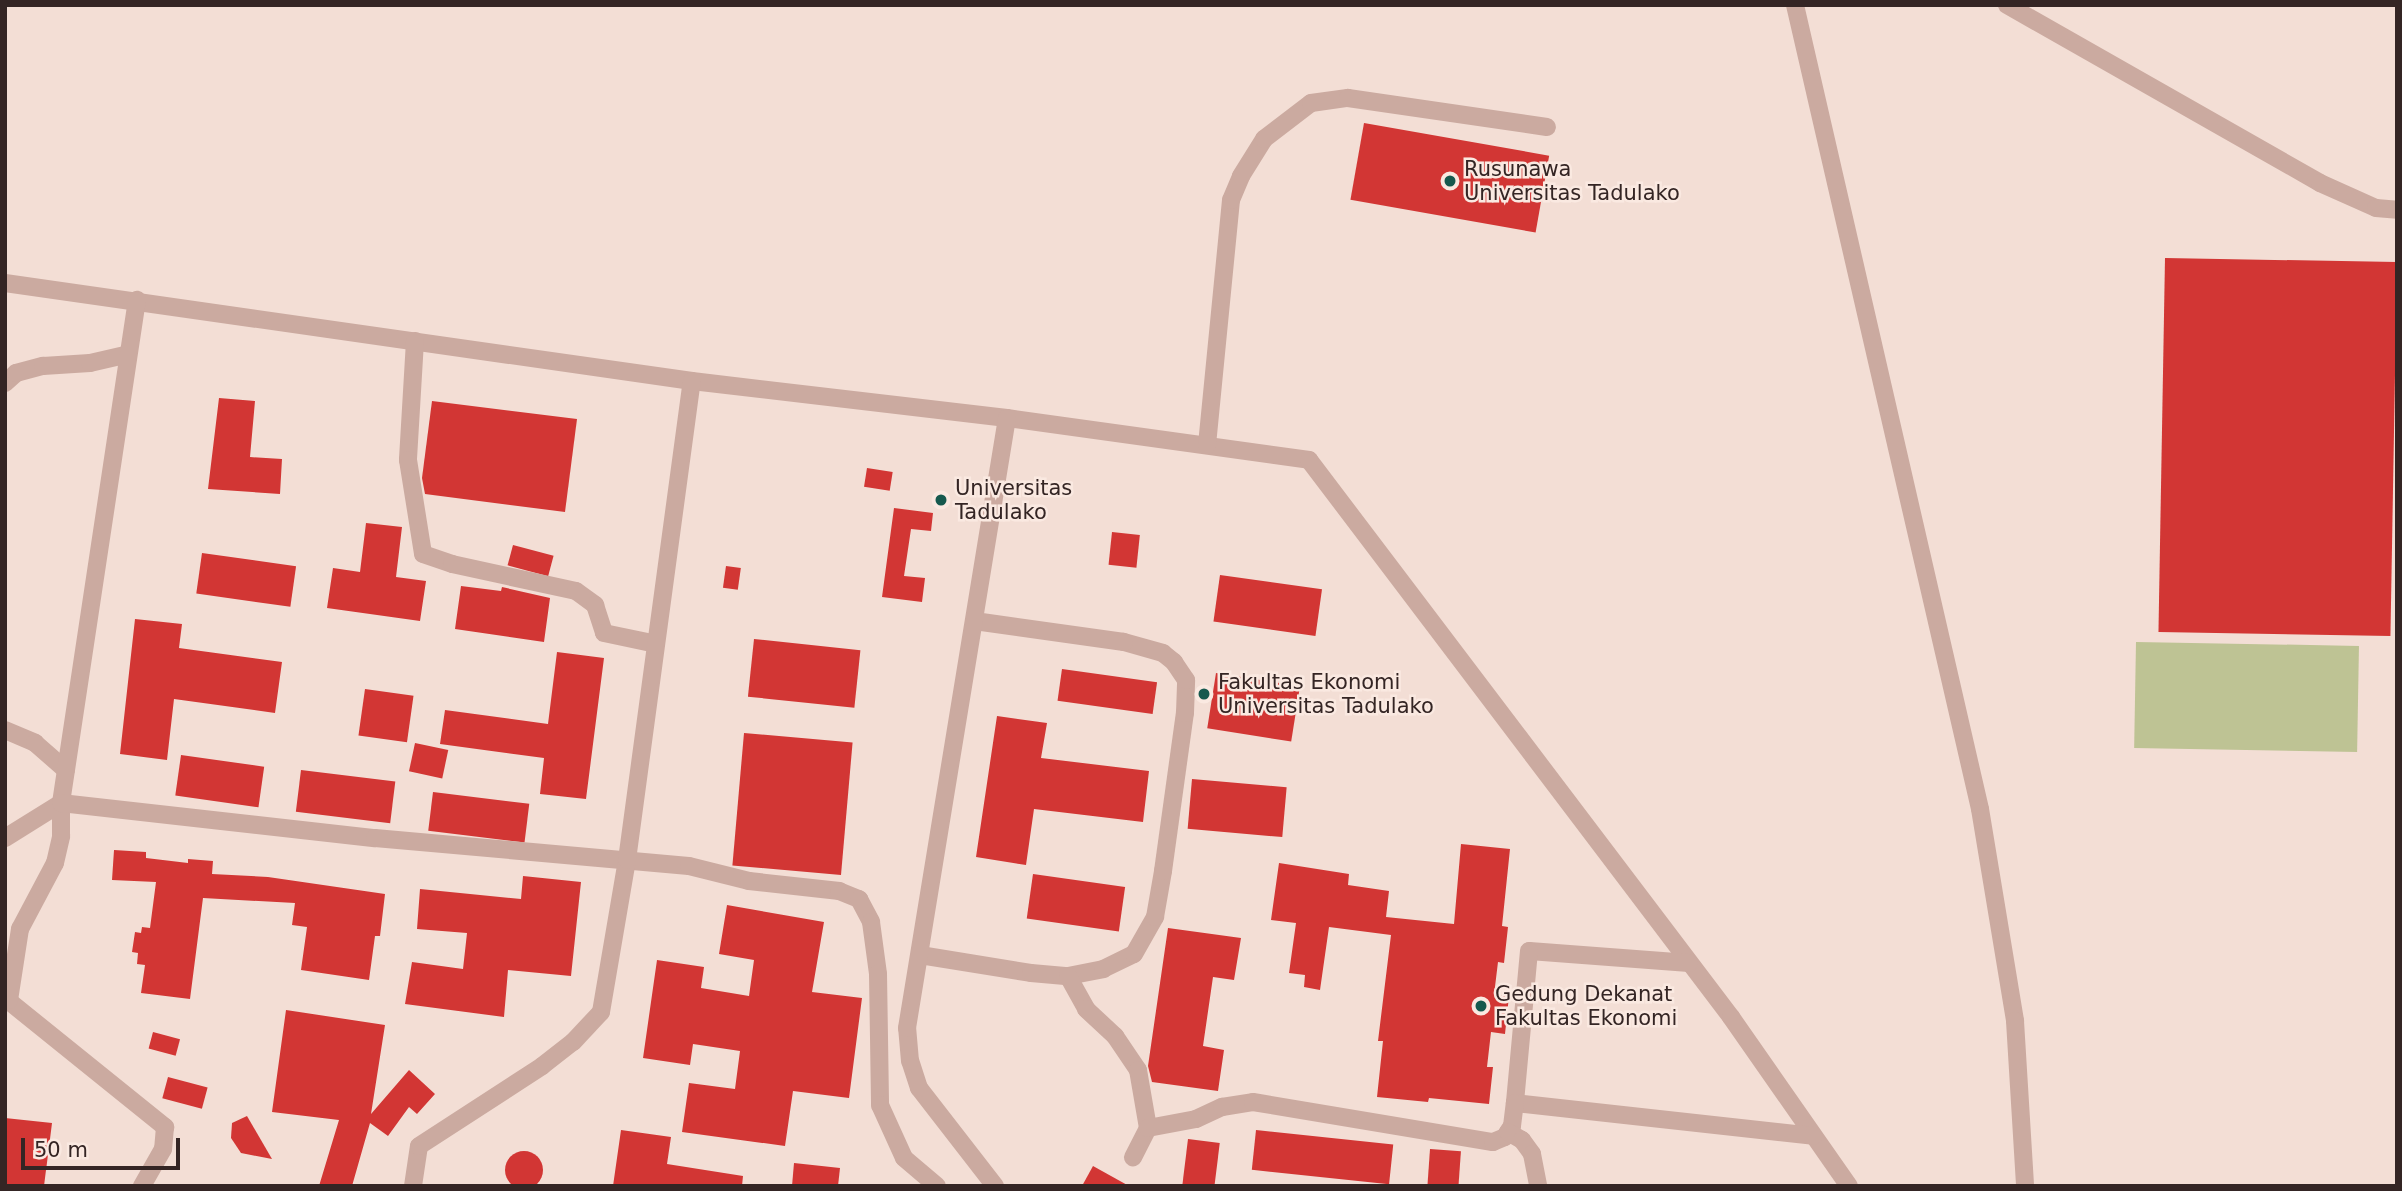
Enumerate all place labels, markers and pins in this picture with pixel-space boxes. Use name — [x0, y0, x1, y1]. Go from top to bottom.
place label: Rusunawa Universitas Tadulako — [1464, 156, 1680, 206]
marker: Rusunawa Universitas Tadulako — [1442, 173, 1458, 189]
place label: Universitas Tadulako — [955, 475, 1072, 525]
marker: Universitas Tadulako — [933, 492, 949, 508]
place label: Fakultas Ekonomi Universitas Tadulako — [1218, 669, 1434, 719]
marker: Fakultas Ekonomi Universitas Tadulako — [1196, 686, 1212, 702]
place label: Gedung Dekanat Fakultas Ekonomi — [1495, 981, 1677, 1031]
marker: Gedung Dekanat Fakultas Ekonomi — [1473, 998, 1489, 1014]

